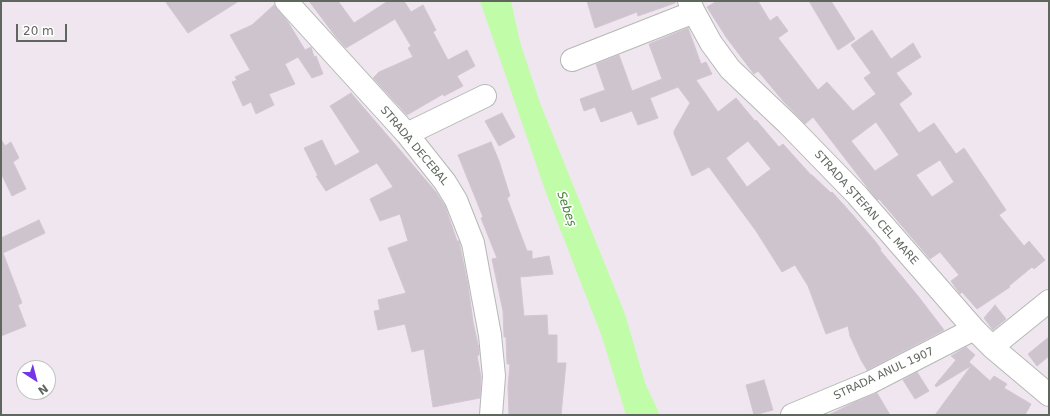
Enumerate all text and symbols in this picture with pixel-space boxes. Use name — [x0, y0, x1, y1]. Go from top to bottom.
scale bar — [18, 16, 69, 42]
text: 20 m — [23, 24, 54, 38]
street label: STRADA DECEBAL — [377, 104, 451, 188]
street label: STRADA ȘTEFAN CEL MARE — [811, 148, 921, 268]
water label: Sebeș — [553, 190, 579, 228]
street label: STRADA ANUL 1907 — [832, 345, 936, 403]
north arrow — [16, 360, 56, 400]
text: N — [35, 381, 50, 397]

